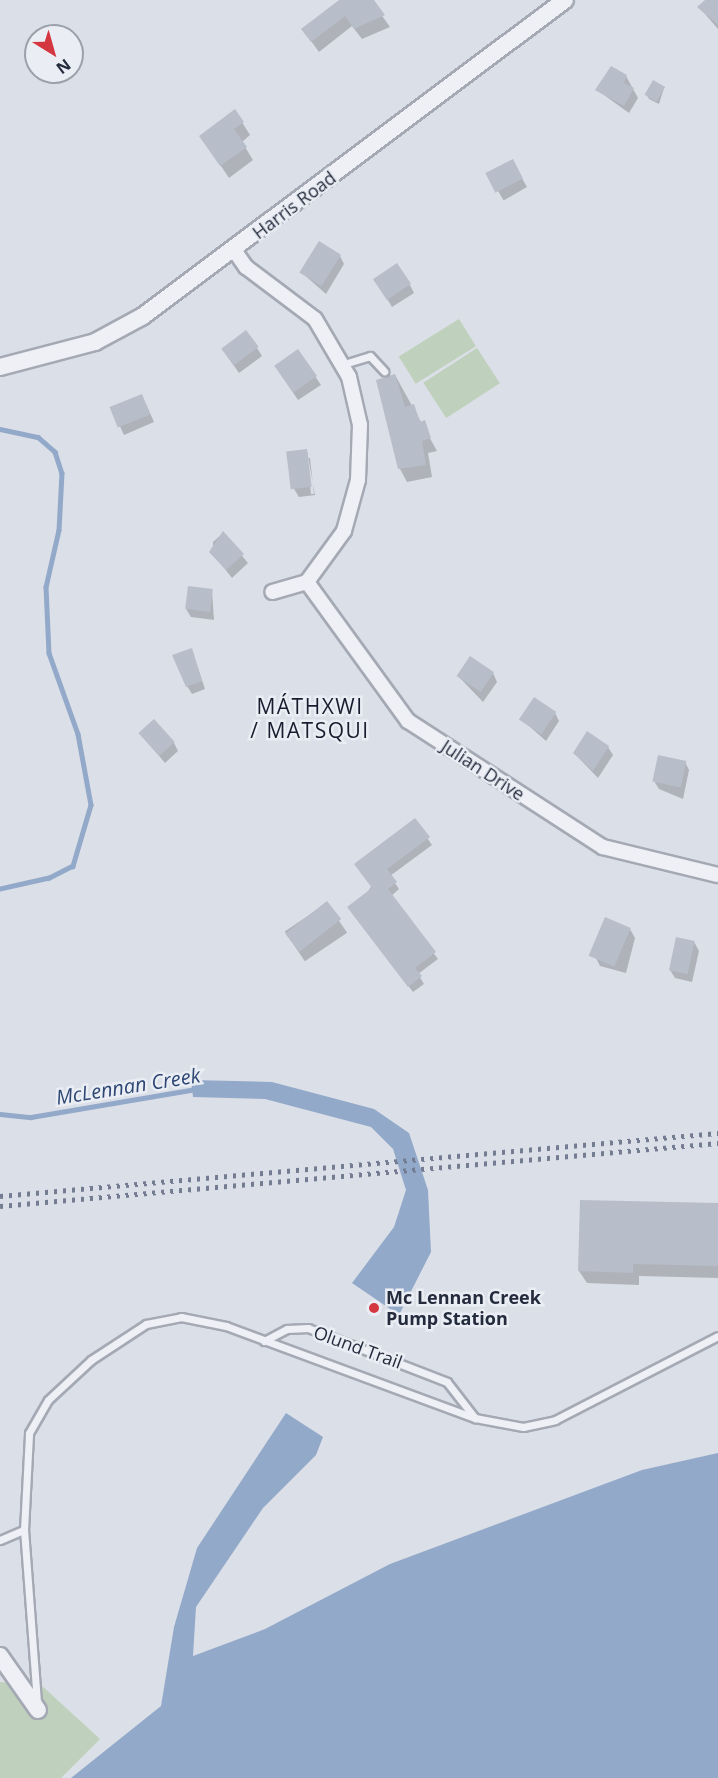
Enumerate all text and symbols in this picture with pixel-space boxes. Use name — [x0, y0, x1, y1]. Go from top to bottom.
north arrow — [24, 24, 84, 84]
text: N — [52, 54, 75, 79]
street label: Harris Road — [248, 167, 340, 243]
district label: MÁTHXWI / MATSQUI — [250, 693, 370, 743]
street label: Julian Drive — [437, 735, 529, 805]
water label: McLennan Creek — [54, 1063, 202, 1109]
place label: Mc Lennan Creek Pump Station — [386, 1287, 541, 1330]
marker: Mc Lennan Creek Pump Station — [367, 1301, 381, 1315]
street label: Olund Trail — [311, 1321, 405, 1373]

